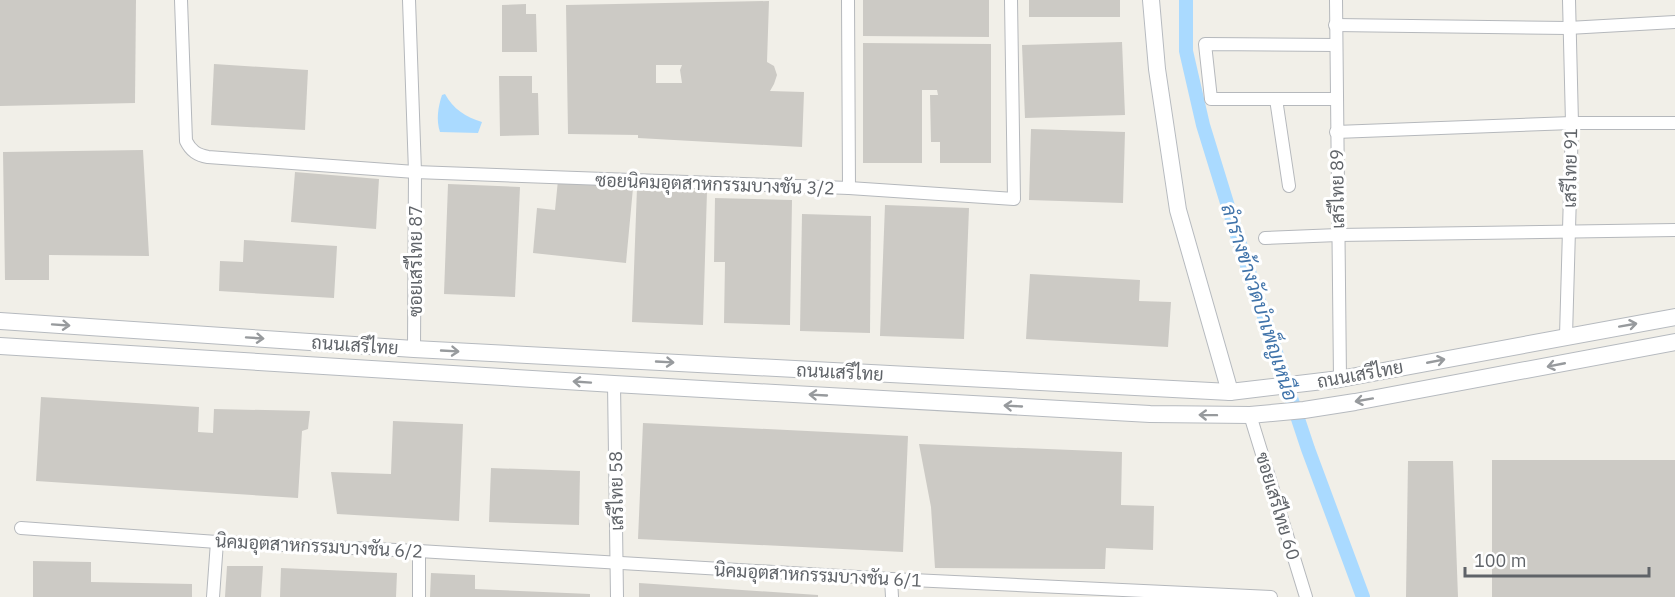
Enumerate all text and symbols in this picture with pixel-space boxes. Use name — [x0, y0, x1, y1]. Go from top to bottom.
street label: เสรีไทย 91 — [1557, 128, 1582, 208]
street label: เสรีไทย 89 — [1324, 149, 1349, 229]
street label: ซอยนิคมอุตสาหกรรมบางชัน 3/2 — [595, 168, 835, 201]
water label: ลำรางข้างวัดบำเพ็ญเหนือ — [1215, 200, 1306, 404]
street label: ซอยเสรีไทย 87 — [403, 205, 427, 317]
one-way arrow — [1617, 319, 1637, 330]
one-way arrow — [50, 320, 70, 331]
street label: ถนนเสรีไทย — [311, 329, 399, 360]
one-way arrow — [245, 333, 265, 344]
one-way arrow — [439, 345, 459, 356]
street label: ถนนเสรีไทย — [1315, 354, 1405, 393]
one-way arrow — [1426, 355, 1445, 366]
one-way arrow — [655, 357, 675, 368]
street label: ถนนเสรีไทย — [796, 357, 884, 386]
one-way arrow — [1546, 360, 1566, 371]
one-way arrow — [572, 376, 592, 387]
one-way arrow — [809, 389, 829, 400]
one-way arrow — [1355, 395, 1374, 406]
one-way arrow — [1004, 400, 1024, 411]
one-way arrow — [1198, 409, 1218, 421]
street label: ซอยเสรีไทย 60 — [1251, 449, 1306, 563]
street label: เสรีไทย 58 — [603, 451, 628, 531]
street label: นิคมอุตสาหกรรมบางชัน 6/2 — [215, 529, 423, 564]
scale bar — [1465, 540, 1650, 578]
text: 100 m — [1474, 549, 1526, 572]
street label: นิคมอุตสาหกรรมบางชัน 6/1 — [714, 558, 922, 593]

